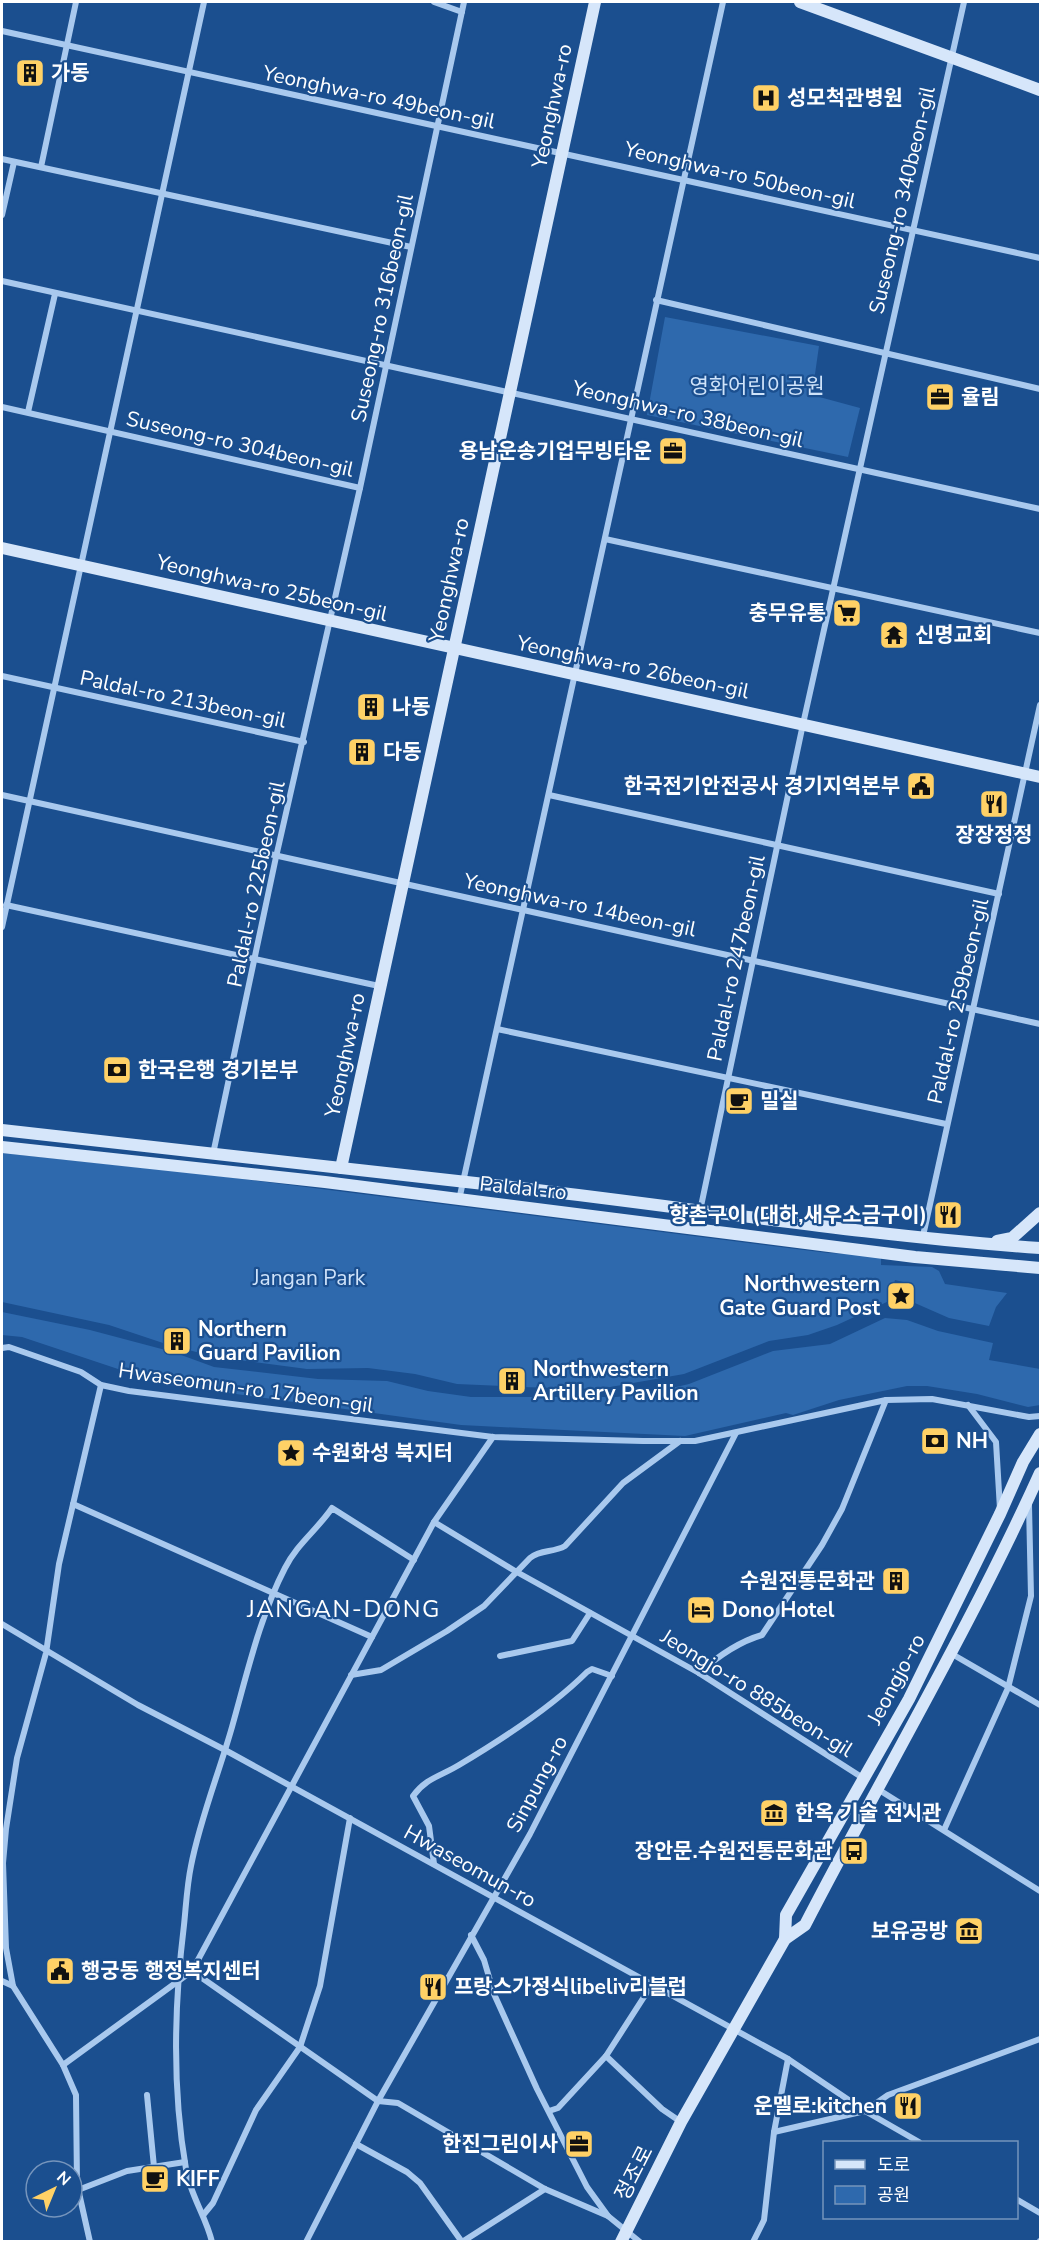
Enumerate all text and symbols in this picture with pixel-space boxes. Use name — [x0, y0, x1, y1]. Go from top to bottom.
street label: Yeonghwa-ro — [525, 41, 579, 172]
building icon: 가동 — [14, 57, 46, 89]
place label: 가동 — [51, 59, 90, 87]
street label: Yeonghwa-ro 49beon-gil — [259, 59, 498, 135]
hospital icon: 성모척관병원 — [750, 82, 782, 114]
street label: Suseong-ro 340beon-gil — [862, 83, 942, 317]
place label: 성모척관병원 — [787, 84, 903, 112]
street label: Yeonghwa-ro 50beon-gil — [621, 135, 859, 215]
street label: Suseong-ro 316beon-gil — [344, 191, 420, 425]
park label: 영화어린이공원 — [689, 372, 825, 400]
street label: Yeonghwa-ro 38beon-gil — [569, 374, 807, 454]
office icon: 율림 — [924, 381, 956, 413]
place label: 율림 — [961, 383, 1000, 411]
street label: Suseong-ro 304beon-gil — [123, 404, 357, 484]
office icon: 용남운송기업무빙타운 — [657, 435, 689, 467]
place label: 용남운송기업무빙타운 — [459, 437, 652, 465]
street label: Yeonghwa-ro — [422, 515, 476, 646]
street label: Yeonghwa-ro 25beon-gil — [153, 548, 391, 628]
supermarket icon: 충무유통 — [831, 597, 863, 629]
place label: 충무유통 — [749, 599, 826, 627]
temple icon: 신명교회 — [878, 619, 910, 651]
place label: 신명교회 — [915, 621, 992, 649]
street label: Yeonghwa-ro 26beon-gil — [513, 629, 752, 705]
street label: Paldal-ro 213beon-gil — [77, 663, 290, 735]
building icon: 나동 — [355, 691, 387, 723]
place label: 나동 — [392, 693, 431, 721]
building icon: 다동 — [346, 736, 378, 768]
place label: 다동 — [383, 738, 422, 766]
public building icon: 한국전기안전공사 경기지역본부 — [905, 770, 937, 802]
place label: 한국전기안전공사 경기지역본부 — [624, 772, 900, 800]
street label: Paldal-ro 225beon-gil — [220, 777, 292, 990]
restaurant icon: 장장정정 — [978, 788, 1010, 820]
place label: 장장정정 — [955, 821, 1033, 849]
street label: Paldal-ro 247beon-gil — [700, 851, 772, 1064]
street label: Yeonghwa-ro 14beon-gil — [460, 867, 699, 943]
street label: Paldal-ro 259beon-gil — [921, 895, 995, 1107]
street label: Yeonghwa-ro — [318, 990, 372, 1121]
bank icon: 한국은행 경기본부 — [101, 1054, 133, 1086]
place label: 한국은행 경기본부 — [138, 1056, 298, 1084]
cafe icon: 밀실 — [723, 1085, 755, 1117]
place label: 밀실 — [760, 1087, 799, 1115]
street label: Paldal-ro — [478, 1170, 568, 1206]
restaurant icon: 향촌구이 (대하,새우소금구이) — [932, 1199, 964, 1231]
place label: 향촌구이 (대하,새우소금구이) — [669, 1201, 927, 1229]
park label: Jangan Park — [252, 1264, 366, 1292]
place label: Northwestern Gate Guard Post — [719, 1270, 881, 1322]
place icon: Northwestern Gate Guard Post — [885, 1280, 917, 1312]
place label: Northern Guard Pavilion — [198, 1315, 341, 1367]
building icon: Northern Guard Pavilion — [161, 1325, 193, 1357]
place label: Northwestern Artillery Pavilion — [533, 1355, 699, 1407]
street label: Hwaseomun-ro 17beon-gil — [117, 1356, 376, 1420]
building icon: Northwestern Artillery Pavilion — [496, 1365, 528, 1397]
bank icon: NH — [919, 1425, 951, 1457]
place label: NH — [956, 1427, 988, 1455]
place icon: 수원화성 북지터 — [275, 1437, 307, 1469]
place label: 수원화성 북지터 — [312, 1439, 453, 1467]
building icon: 수원전통문화관 — [880, 1565, 912, 1597]
place label: 수원전통문화관 — [740, 1567, 875, 1595]
district label: JANGAN-DONG — [246, 1593, 441, 1625]
hotel icon: Dono Hotel — [685, 1594, 717, 1626]
place label: Dono Hotel — [722, 1596, 835, 1624]
street label: Jeongjo-ro 885beon-gil — [655, 1622, 859, 1764]
street label: Jeongjo-ro — [860, 1629, 932, 1730]
street label: Sinpung-ro — [500, 1731, 574, 1837]
museum icon: 한옥 기술 전시관 — [758, 1797, 790, 1829]
place label: 한옥 기술 전시관 — [795, 1799, 942, 1827]
street label: Hwaseomun-ro — [399, 1818, 541, 1914]
bus stop icon: 장안문.수원전통문화관 — [838, 1835, 870, 1867]
place label: 장안문.수원전통문화관 — [635, 1837, 833, 1865]
museum icon: 보유공방 — [953, 1915, 985, 1947]
place label: 보유공방 — [871, 1917, 948, 1945]
public building icon: 행궁동 행정복지센터 — [44, 1955, 76, 1987]
place label: 행궁동 행정복지센터 — [81, 1957, 261, 1985]
restaurant icon: 프랑스가정식libeliv리블럽 — [417, 1971, 449, 2003]
place label: 프랑스가정식libeliv리블럽 — [454, 1973, 687, 2001]
restaurant icon: 운멜로:kitchen — [892, 2090, 924, 2122]
place label: 운멜로:kitchen — [753, 2092, 887, 2120]
office icon: 한진그린이사 — [563, 2128, 595, 2160]
place label: 한진그린이사 — [442, 2130, 558, 2158]
street label: 정조로 — [608, 2141, 660, 2205]
legend — [823, 2141, 1018, 2219]
text: 도로 — [877, 2153, 910, 2177]
north arrow — [24, 2159, 84, 2219]
cafe icon: KIFF — [139, 2163, 171, 2195]
place label: KIFF — [176, 2165, 220, 2193]
text: N — [52, 2167, 75, 2191]
text: 공원 — [877, 2183, 910, 2207]

